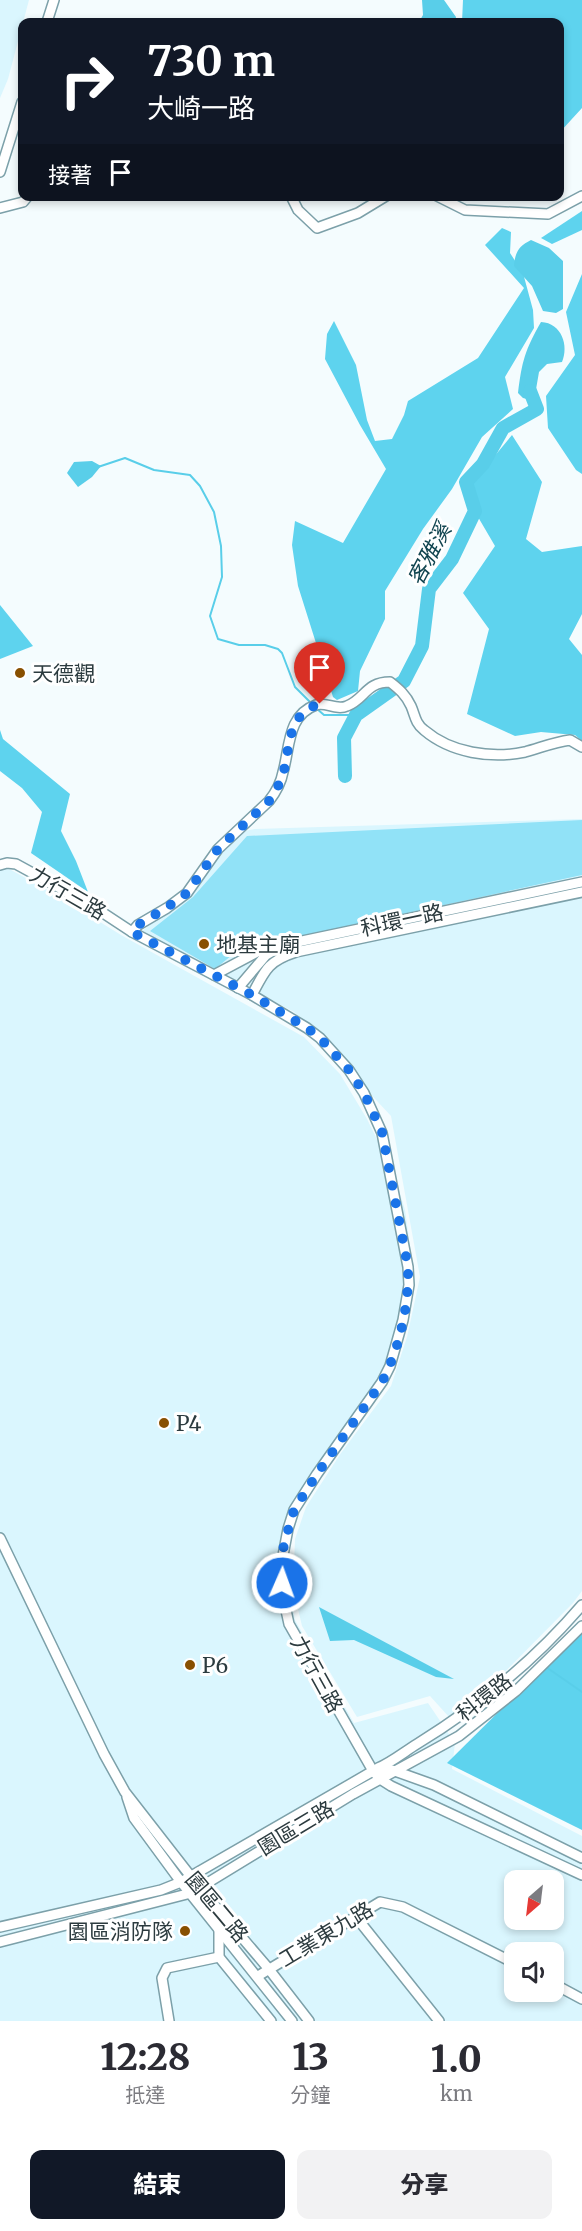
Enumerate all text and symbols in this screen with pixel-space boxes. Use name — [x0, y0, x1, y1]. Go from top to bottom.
text: 730 m — [147, 35, 275, 87]
icon: right — [48, 42, 126, 120]
text: 大崎一路 — [147, 91, 255, 125]
icon: arrive — [104, 156, 137, 189]
text: 接著 — [48, 161, 92, 189]
water label: 客雅溪 — [401, 516, 458, 590]
pin — [294, 642, 345, 704]
icon: arrive — [303, 651, 336, 684]
place label: 天德觀 — [32, 660, 95, 687]
marker: 天德觀 — [13, 666, 27, 680]
street label: 力行三路 — [25, 860, 111, 926]
street label: 科環一路 — [358, 898, 446, 942]
place label: 地基主廟 — [216, 931, 300, 958]
marker: 地基主廟 — [197, 937, 211, 951]
place label: P4 — [176, 1410, 201, 1437]
marker: P4 — [157, 1416, 171, 1430]
position arrow — [250, 1551, 314, 1615]
street label: 力行三路 — [285, 1631, 349, 1717]
place label: P6 — [202, 1652, 228, 1679]
marker: P6 — [183, 1658, 197, 1672]
street label: 科環路 — [451, 1667, 517, 1727]
street label: 園區三路 — [253, 1795, 339, 1861]
street label: 園區二路 — [180, 1866, 254, 1948]
north arrow — [504, 1870, 564, 1930]
map controls — [504, 1870, 564, 2002]
street label: 工業東九路 — [274, 1895, 378, 1973]
place label: 園區消防隊 — [68, 1918, 173, 1945]
marker: 園區消防隊 — [178, 1924, 192, 1938]
button: sound — [504, 1942, 564, 2002]
text: 12:28 — [100, 2035, 190, 2080]
text: 13 — [292, 2035, 329, 2080]
text: 1.0 — [431, 2037, 482, 2082]
text: km — [440, 2081, 473, 2106]
text: 抵達 — [125, 2082, 165, 2107]
text: 分鐘 — [291, 2082, 331, 2107]
button: 結束 — [30, 2150, 285, 2219]
button: 分享 — [297, 2150, 552, 2219]

